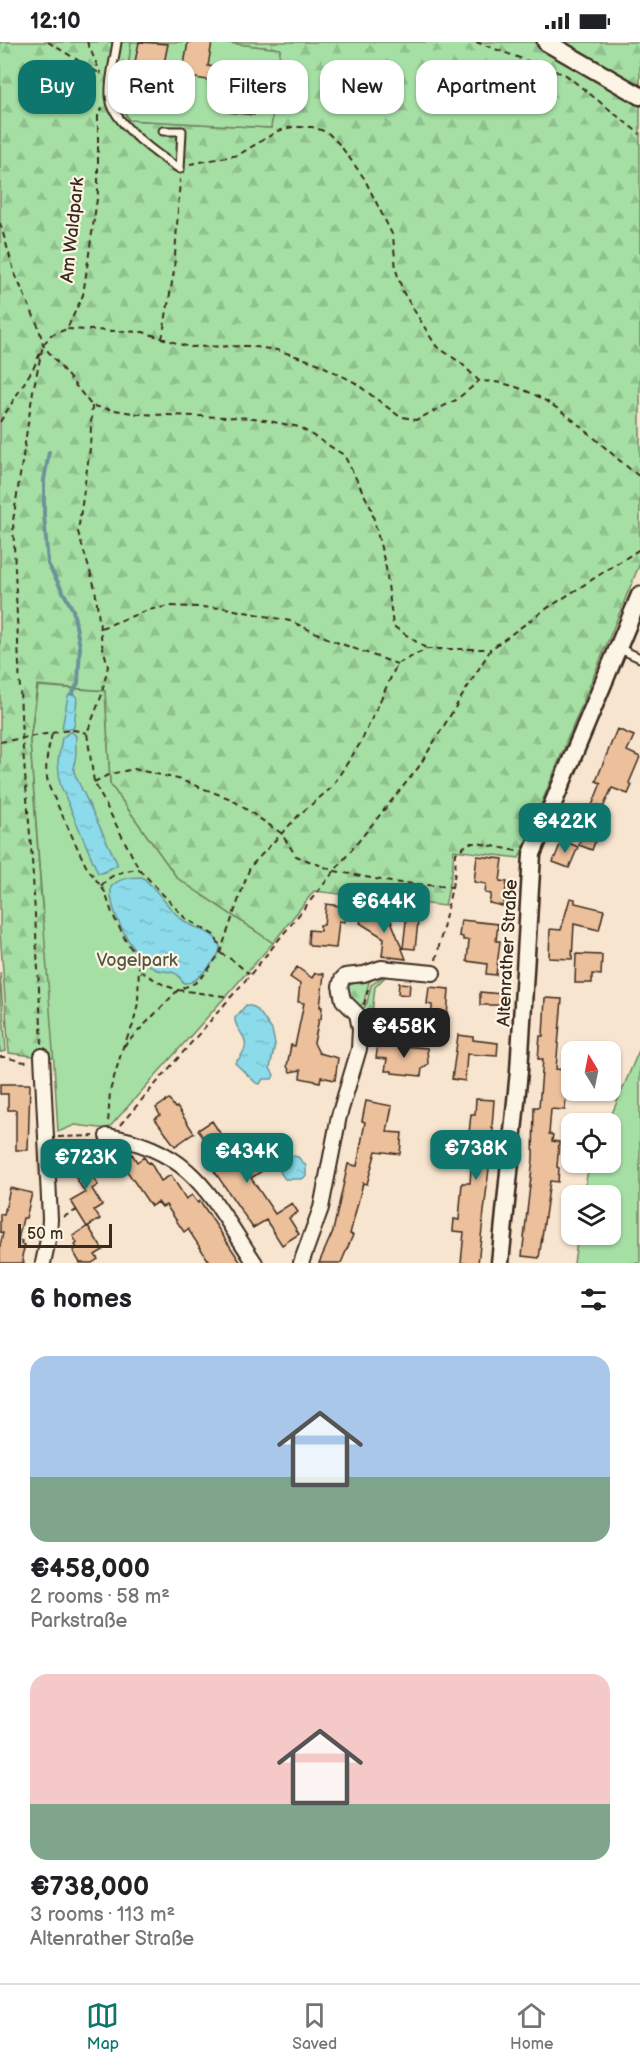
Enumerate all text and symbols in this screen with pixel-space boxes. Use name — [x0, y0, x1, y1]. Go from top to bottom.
text: 12:10 — [30, 8, 81, 35]
chip: Buy — [18, 60, 96, 114]
chip: Rent — [108, 60, 195, 114]
chip: Filters — [207, 60, 308, 114]
chip: New — [320, 60, 404, 114]
chip: Apartment — [416, 60, 557, 114]
street label: Am Waldpark — [57, 176, 88, 284]
pin: €422K — [523, 803, 607, 854]
text: €422K — [533, 810, 597, 834]
street label: Altenrather Straße — [493, 878, 522, 1027]
pin: €644K — [342, 883, 426, 934]
text: €644K — [352, 890, 416, 914]
park label: Vogelpark — [97, 950, 178, 971]
pin: €458K — [362, 1008, 446, 1059]
text: €458K — [372, 1015, 436, 1039]
north arrow — [561, 1041, 621, 1101]
map controls — [561, 1041, 621, 1245]
button: locate — [561, 1113, 621, 1173]
pin: €738K — [434, 1130, 518, 1181]
pin: €434K — [205, 1133, 289, 1184]
text: €738K — [444, 1137, 508, 1161]
pin: €723K — [44, 1139, 128, 1190]
text: €434K — [215, 1140, 279, 1164]
text: €723K — [55, 1146, 117, 1170]
button: layers — [561, 1185, 621, 1245]
scale bar — [18, 1221, 112, 1248]
text: 50 m — [27, 1225, 63, 1244]
icon: filters — [577, 1283, 610, 1316]
text: 6 homes — [30, 1284, 132, 1315]
icon: home — [266, 1395, 374, 1503]
text: €458,000 — [30, 1554, 150, 1585]
text: 2 rooms · 58 m² — [30, 1585, 170, 1609]
text: Parkstraße — [30, 1609, 127, 1633]
icon: home — [266, 1713, 374, 1821]
text: €738,000 — [30, 1872, 149, 1903]
text: 3 rooms · 113 m² — [30, 1903, 175, 1927]
text: Altenrather Straße — [30, 1927, 194, 1951]
tab: Map — [86, 1999, 119, 2054]
tab: Saved — [292, 1999, 337, 2054]
tab: Home — [510, 1999, 554, 2054]

